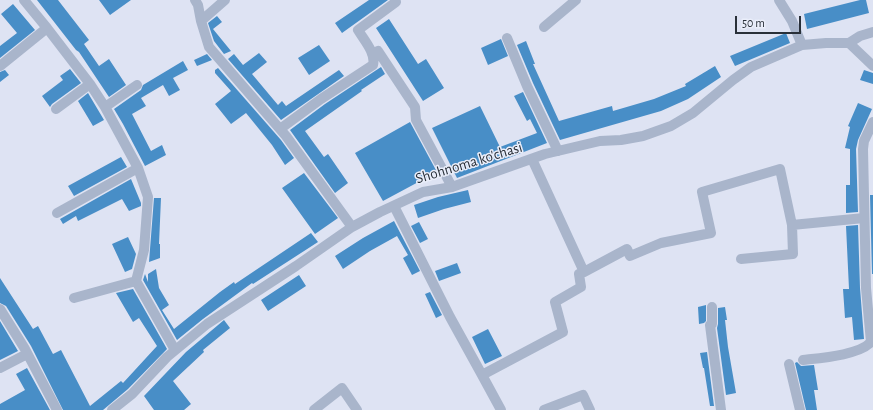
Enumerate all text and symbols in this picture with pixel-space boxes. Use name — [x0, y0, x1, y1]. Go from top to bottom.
scale bar — [737, 8, 803, 34]
text: 50 m — [742, 17, 765, 29]
street label: Shohnoma ko'chasi — [413, 138, 525, 188]

